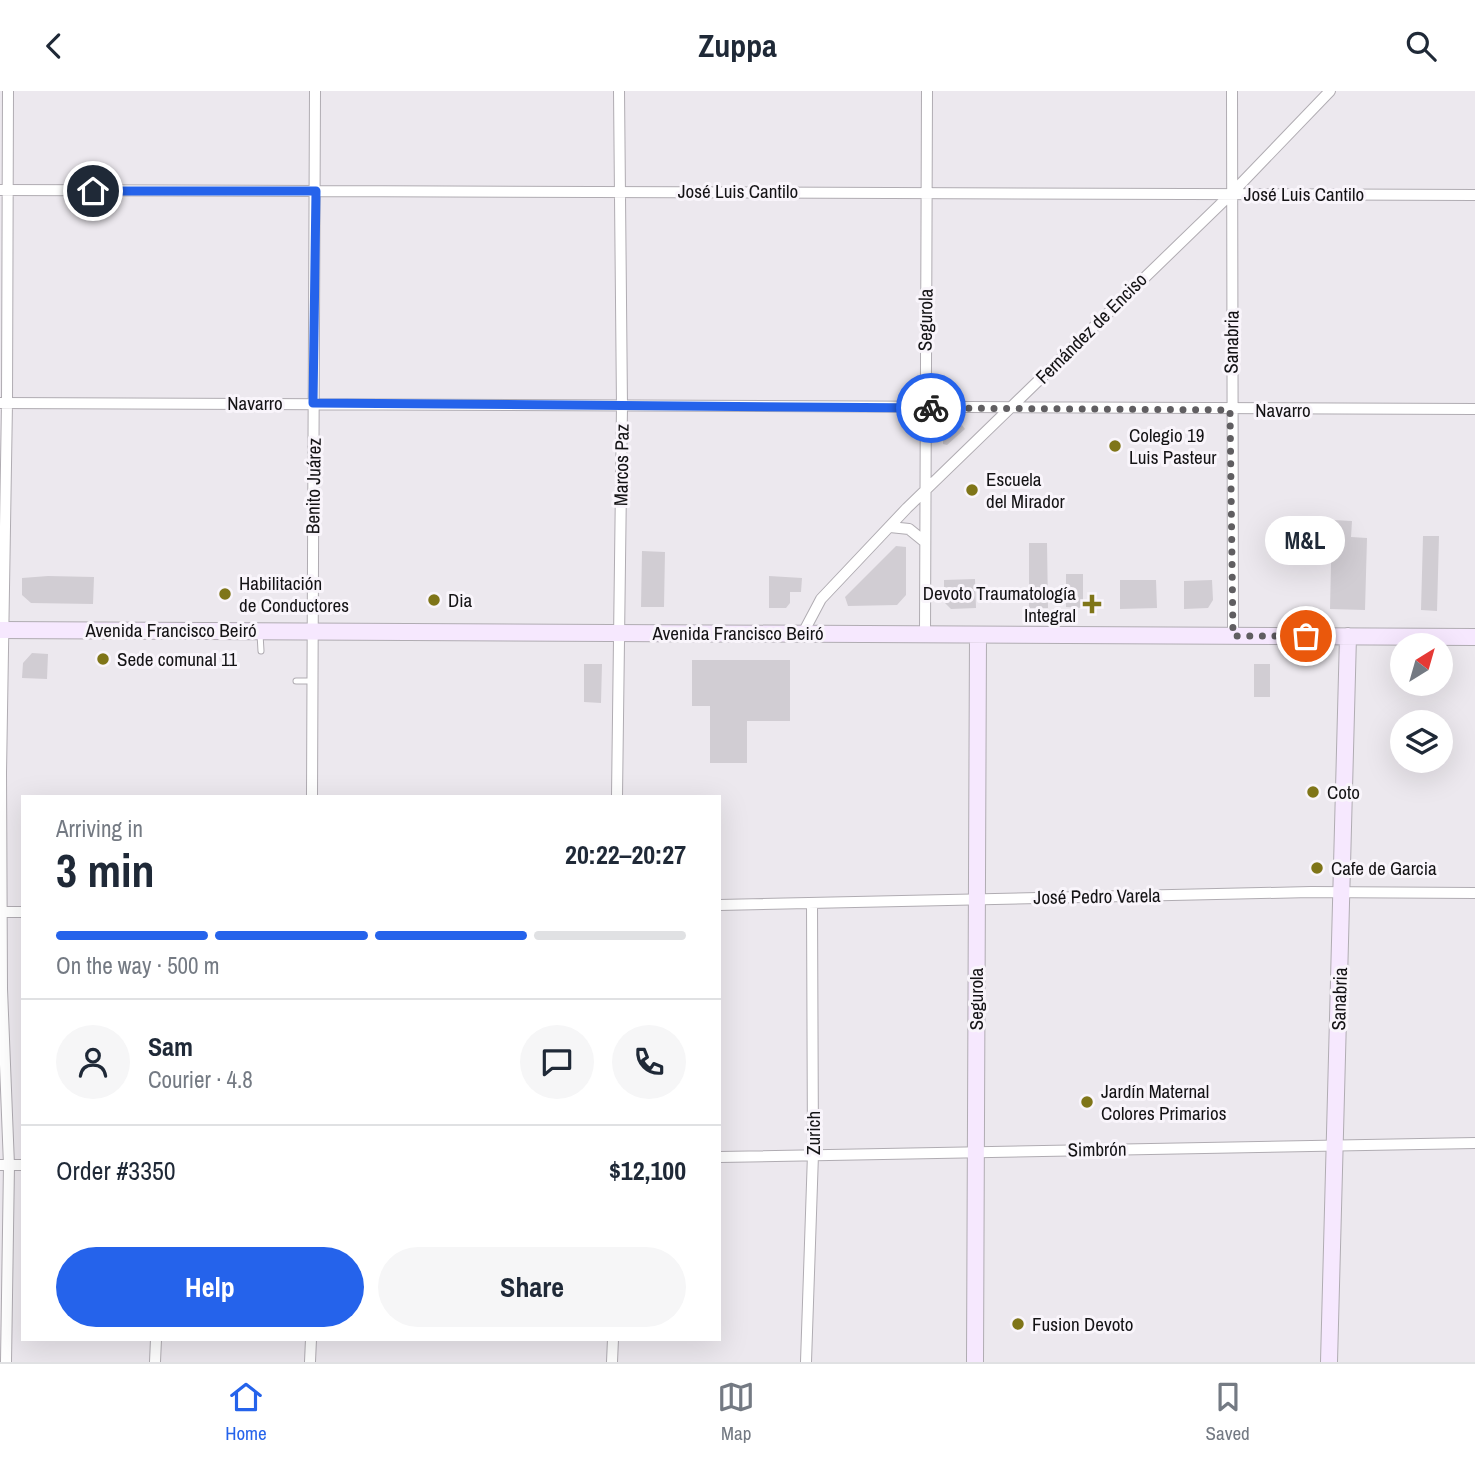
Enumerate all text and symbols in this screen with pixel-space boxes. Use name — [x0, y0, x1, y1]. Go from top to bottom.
text: Zuppa — [698, 24, 777, 67]
icon: back — [35, 27, 73, 65]
icon: search — [1402, 27, 1440, 65]
pin — [63, 161, 123, 221]
icon: home — [74, 172, 112, 210]
street label: José Luis Cantilo — [678, 178, 798, 204]
street label: José Luis Cantilo — [1244, 181, 1364, 207]
street label: Fernández de Enciso — [1030, 267, 1152, 389]
street label: Segurola — [911, 288, 939, 351]
street label: Sanabria — [1217, 310, 1245, 374]
courier — [896, 373, 966, 443]
icon: bike — [912, 389, 950, 427]
street label: Navarro — [227, 390, 283, 416]
street label: Navarro — [1255, 397, 1311, 423]
place label: Colegio 19 Luis Pasteur — [1129, 422, 1217, 470]
street label: Marcos Paz — [607, 423, 635, 506]
street label: Benito Juárez — [299, 438, 327, 534]
marker: Colegio 19 Luis Pasteur — [1107, 438, 1123, 454]
place label: Escuela del Mirador — [986, 466, 1066, 514]
marker: Escuela del Mirador — [964, 482, 980, 498]
callout: M&L — [1266, 517, 1346, 566]
text: M&L — [1285, 525, 1325, 556]
place label: Habilitación de Conductores — [239, 570, 349, 618]
place label: Devoto Traumatología Integral — [923, 580, 1076, 628]
marker: Habilitación de Conductores — [217, 586, 233, 602]
place label: Dia — [448, 587, 473, 613]
marker: Dia — [426, 592, 442, 608]
marker: Devoto Traumatología Integral — [1082, 594, 1102, 614]
pin — [1276, 606, 1336, 666]
street label: Avenida Francisco Beiró — [84, 617, 257, 643]
icon: bag — [1287, 617, 1325, 655]
street label: Avenida Francisco Beiró — [651, 620, 824, 646]
north arrow — [1390, 633, 1452, 697]
map controls — [1390, 633, 1453, 773]
place label: Sede comunal 11 — [117, 646, 237, 672]
marker: Sede comunal 11 — [95, 651, 111, 667]
button: layers — [1390, 710, 1453, 773]
place label: Coto — [1327, 779, 1360, 805]
marker: Coto — [1305, 784, 1321, 800]
text: Arriving in — [56, 813, 143, 844]
text: 20:22–20:27 — [565, 837, 686, 872]
text: 3 min — [56, 839, 155, 901]
place label: Cafe de Garcia — [1331, 855, 1437, 881]
marker: Cafe de Garcia — [1309, 860, 1325, 876]
street label: José Pedro Varela — [1033, 882, 1161, 910]
text: On the way · 500 m — [56, 950, 220, 981]
street label: Segurola — [963, 967, 989, 1030]
street label: Sanabria — [1325, 967, 1353, 1031]
button: person — [56, 1025, 130, 1099]
button: chat — [520, 1025, 594, 1099]
button: phone — [612, 1025, 686, 1099]
text: Sam — [148, 1029, 193, 1064]
text: Courier · 4.8 — [148, 1064, 253, 1095]
place label: Jardín Maternal Colores Primarios — [1101, 1078, 1227, 1126]
marker: Jardín Maternal Colores Primarios — [1079, 1094, 1095, 1110]
street label: Zurich — [800, 1111, 826, 1155]
street label: Simbrón — [1067, 1135, 1127, 1163]
text: Order #3350 — [56, 1153, 176, 1188]
text: $12,100 — [609, 1153, 686, 1188]
button: Help — [56, 1247, 364, 1327]
button: Share — [378, 1247, 686, 1327]
place label: Fusion Devoto — [1032, 1311, 1133, 1337]
marker: Fusion Devoto — [1010, 1316, 1026, 1332]
tab: Home — [225, 1378, 267, 1446]
tab: Map — [717, 1378, 755, 1446]
tab: Saved — [1206, 1378, 1250, 1446]

